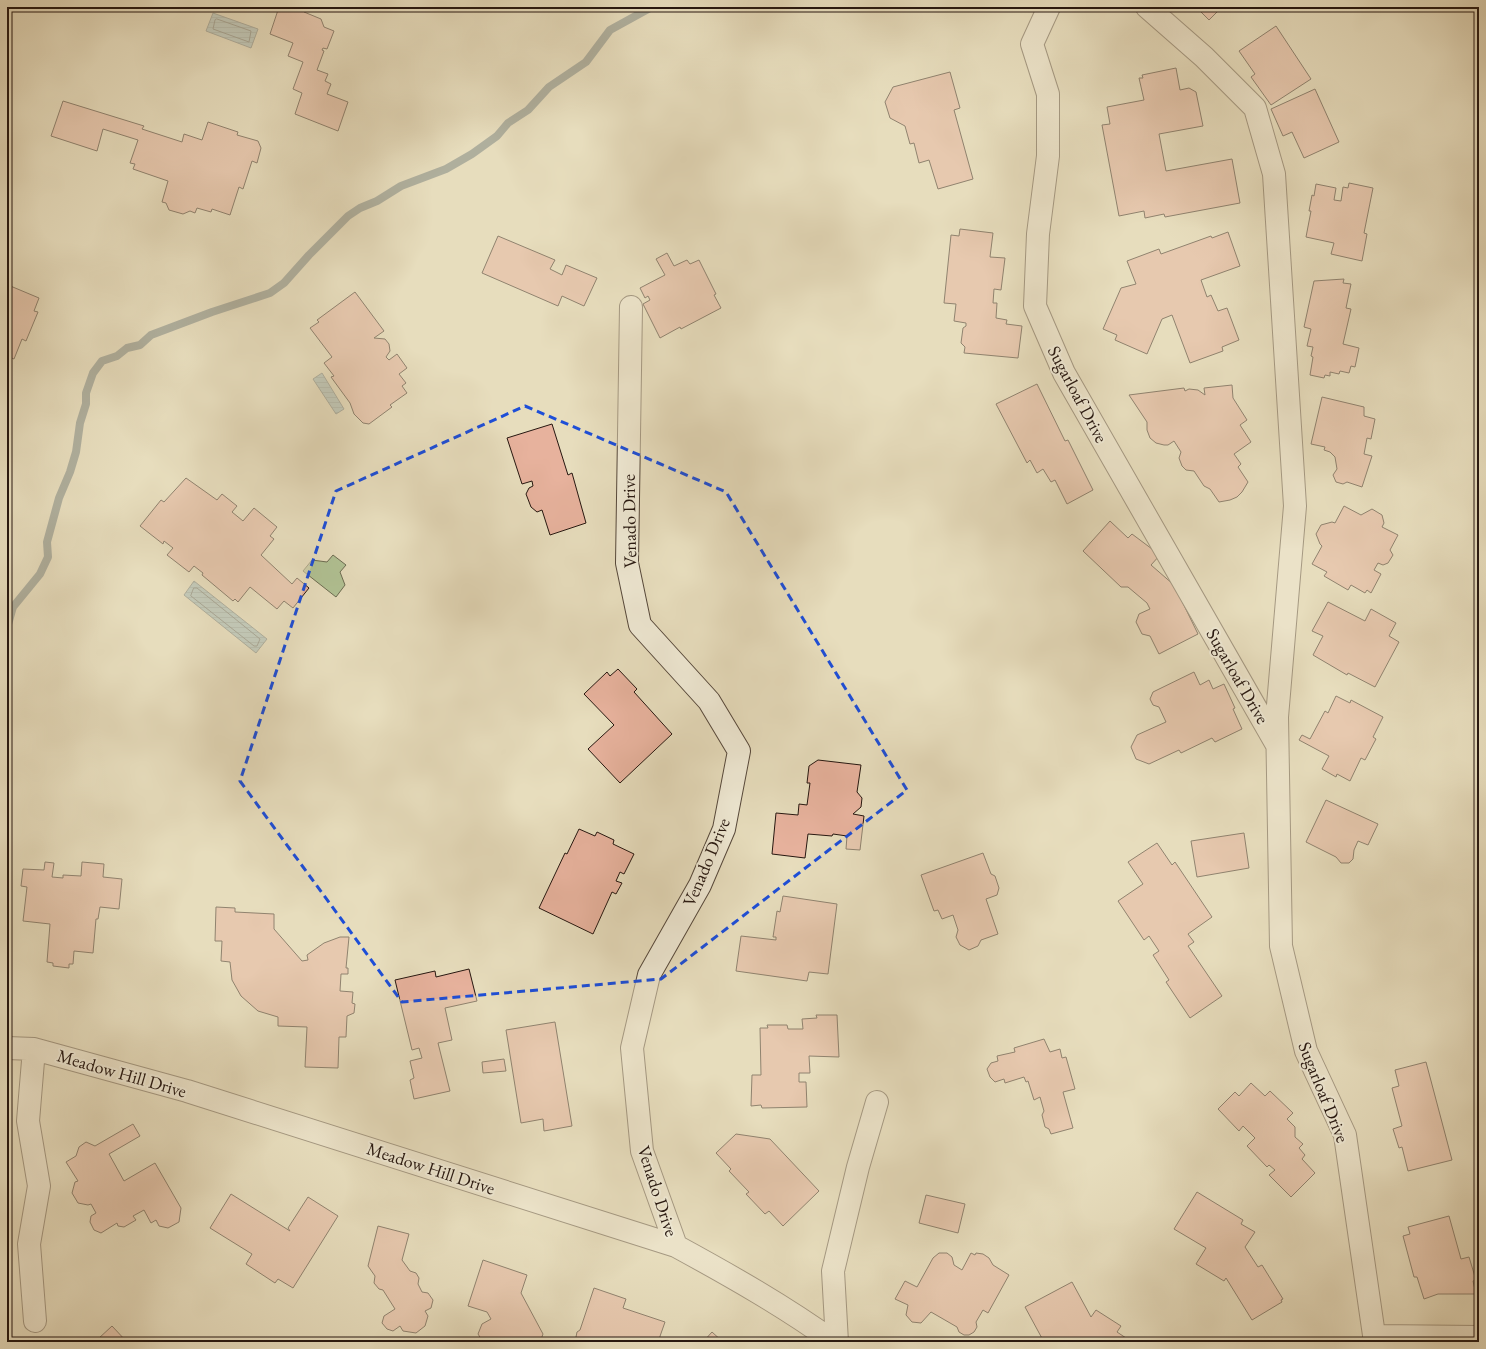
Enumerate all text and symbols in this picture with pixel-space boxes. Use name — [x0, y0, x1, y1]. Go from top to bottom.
street label: Sugarloaf Drive — [1043, 341, 1113, 447]
street label: Venado Drive — [617, 474, 641, 568]
street label: Sugarloaf Drive — [1201, 624, 1275, 728]
street label: Venado Drive — [677, 814, 735, 910]
street label: Sugarloaf Drive — [1293, 1038, 1355, 1146]
street label: Meadow Hill Drive — [55, 1044, 189, 1102]
street label: Meadow Hill Drive — [364, 1136, 498, 1200]
street label: Venado Drive — [633, 1143, 683, 1239]

